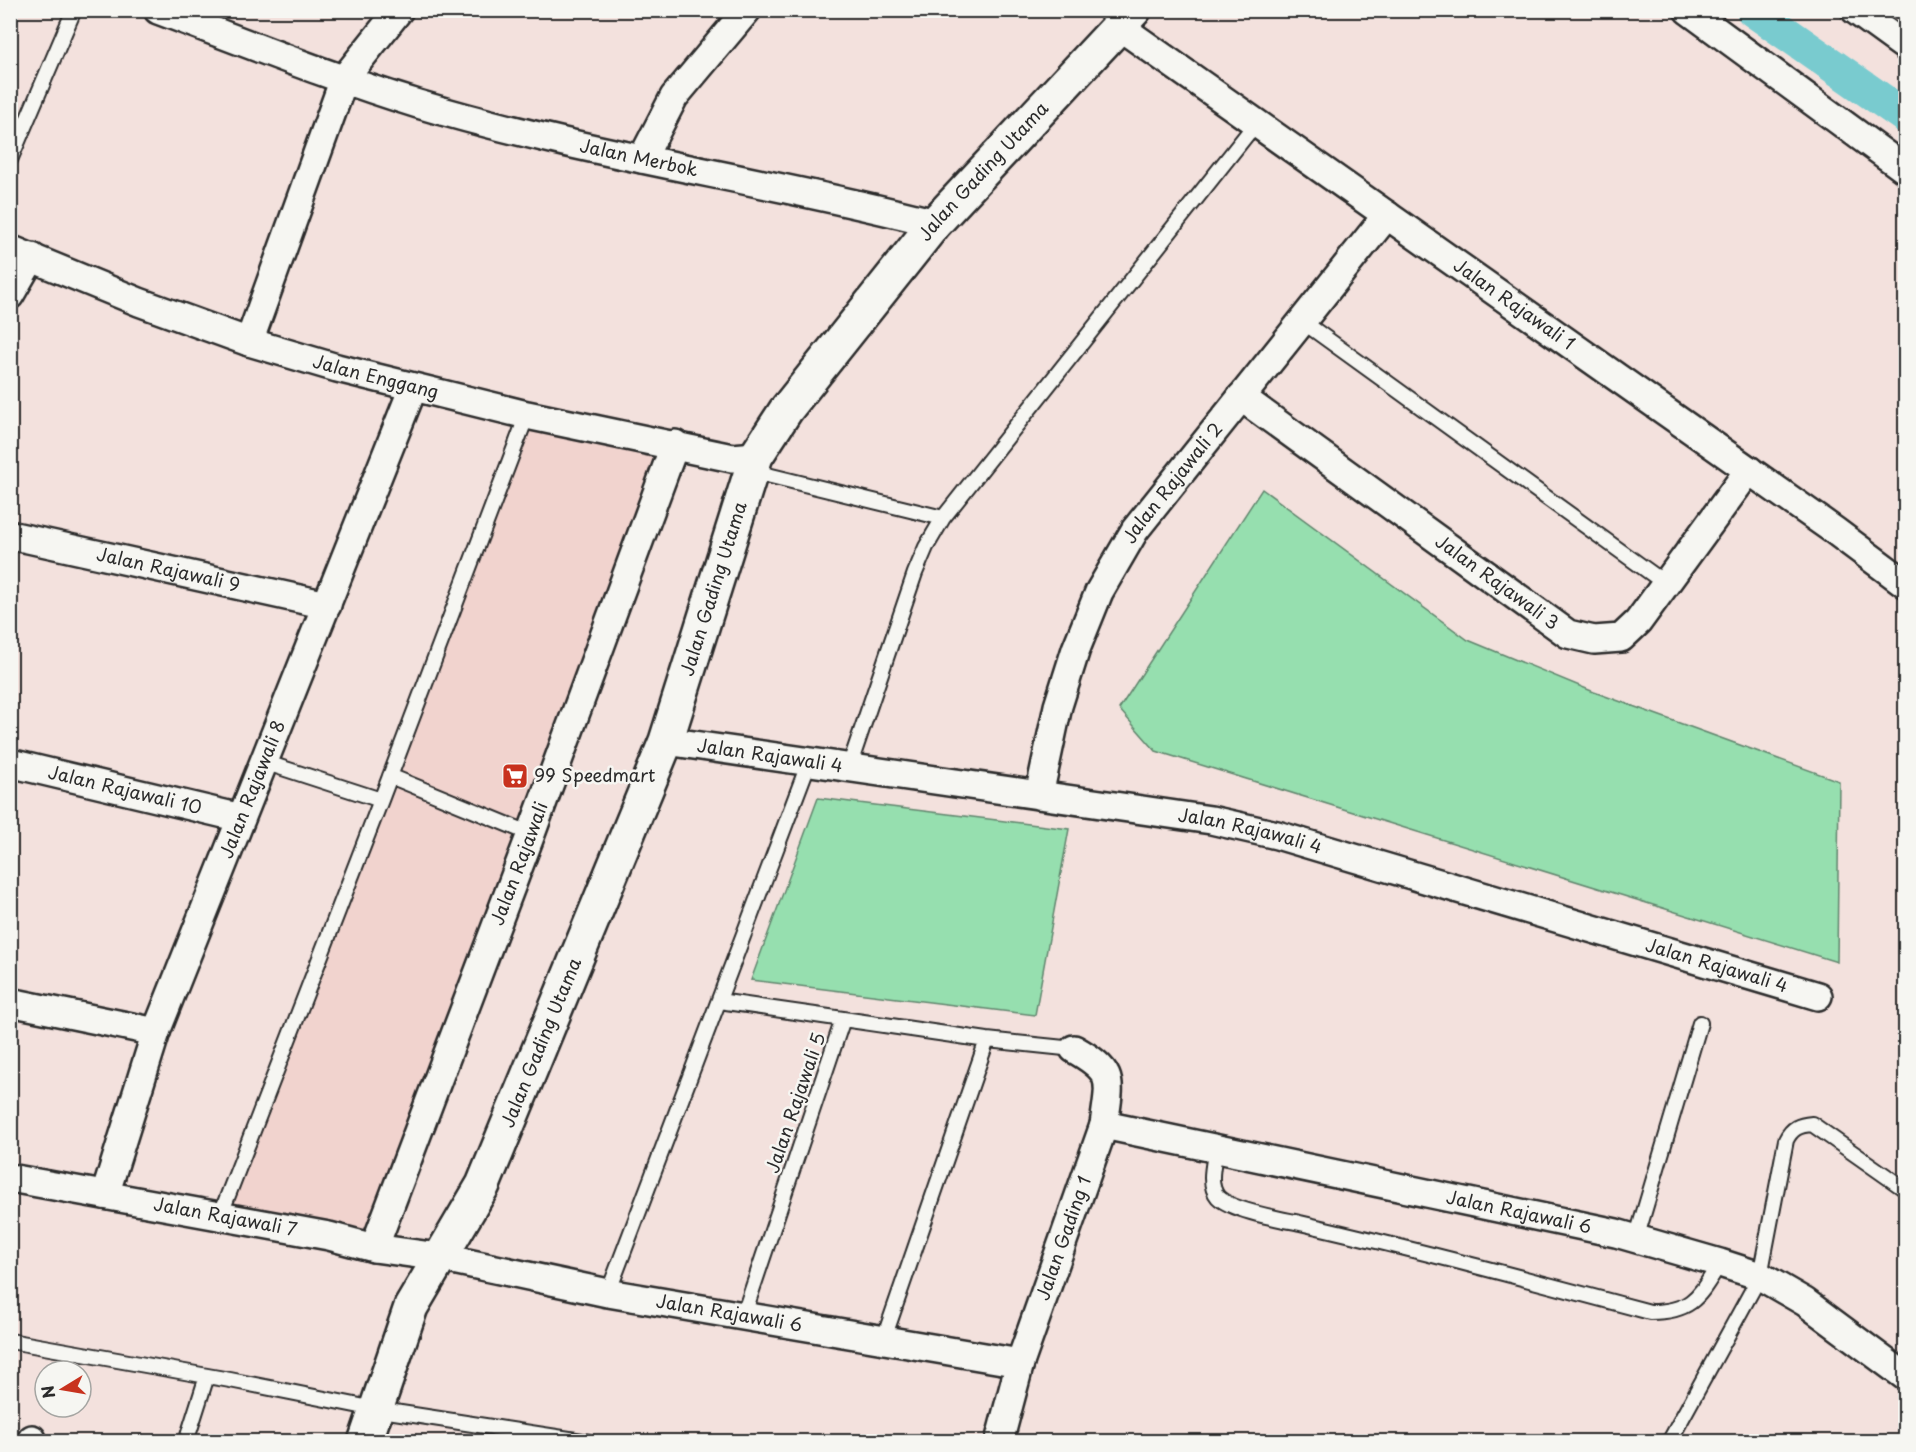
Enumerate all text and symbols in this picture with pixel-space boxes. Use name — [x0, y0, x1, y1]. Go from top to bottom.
street label: Jalan Gading Utama — [911, 94, 1054, 246]
street label: Jalan Merbok — [577, 131, 701, 182]
street label: Jalan Rajawali 1 — [1448, 251, 1581, 356]
street label: Jalan Enggang — [310, 347, 442, 405]
street label: Jalan Rajawali 2 — [1115, 416, 1228, 548]
street label: Jalan Gading Utama — [672, 497, 753, 679]
street label: Jalan Rajawali 3 — [1430, 527, 1565, 635]
street label: Jalan Rajawali 9 — [94, 540, 243, 597]
street label: Jalan Rajawali 8 — [212, 716, 291, 862]
street label: Jalan Rajawali 4 — [695, 731, 845, 778]
street label: Jalan Rajawali 10 — [46, 758, 205, 820]
supermarket icon: 99 Speedmart — [500, 761, 530, 791]
place label: 99 Speedmart — [534, 761, 655, 788]
street label: Jalan Rajawali — [483, 798, 554, 929]
street label: Jalan Rajawali 4 — [1176, 800, 1326, 860]
street label: Jalan Rajawali 4 — [1643, 930, 1791, 998]
street label: Jalan Gading Utama — [493, 953, 587, 1131]
street label: Jalan Rajawali 5 — [758, 1028, 831, 1177]
street label: Jalan Gading 1 — [1028, 1172, 1097, 1304]
street label: Jalan Rajawali 6 — [1444, 1183, 1594, 1240]
street label: Jalan Rajawali 7 — [152, 1189, 300, 1242]
street label: Jalan Rajawali 6 — [654, 1286, 804, 1338]
north arrow — [33, 1359, 93, 1419]
text: N — [34, 1384, 60, 1401]

